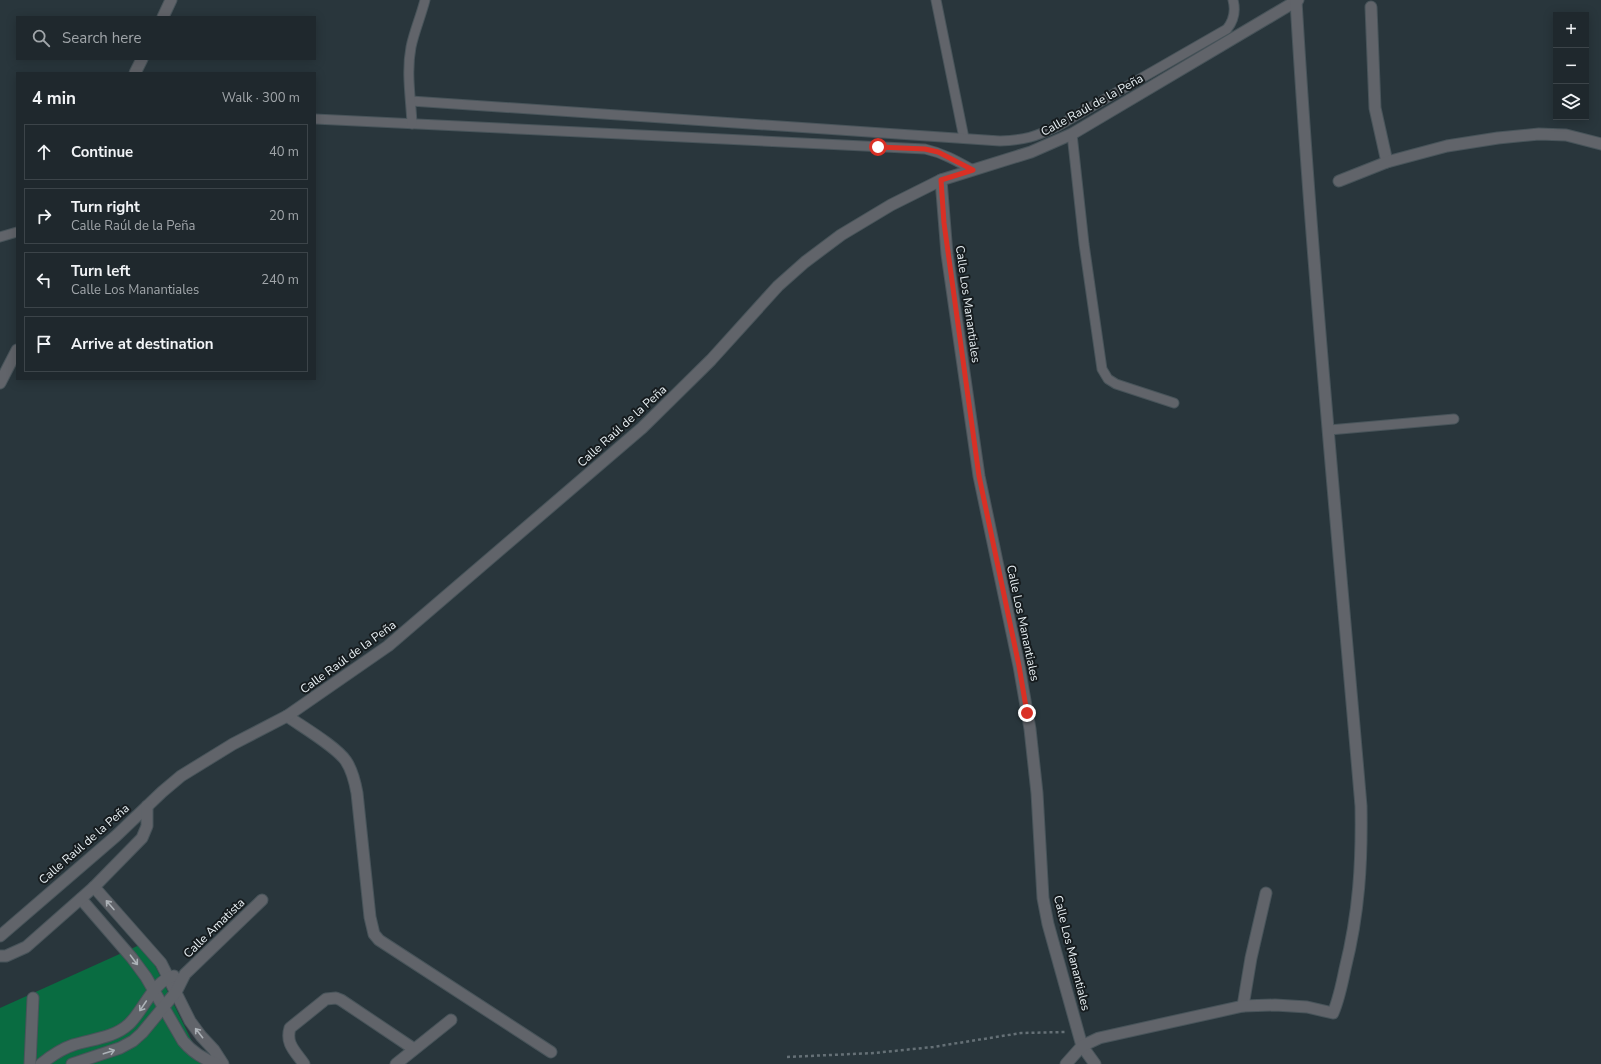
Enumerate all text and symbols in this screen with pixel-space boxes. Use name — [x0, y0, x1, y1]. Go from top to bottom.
map controls — [1553, 12, 1589, 120]
button: + — [1553, 12, 1589, 48]
search box — [16, 16, 316, 60]
icon: search — [30, 27, 52, 49]
text: Search here — [62, 28, 142, 48]
button: − — [1553, 48, 1589, 84]
street label: Calle Raúl de la Peña — [1038, 70, 1146, 140]
button: layers — [1553, 84, 1589, 120]
text: 4 min — [32, 87, 76, 110]
text: Walk · 300 m — [222, 89, 300, 107]
route start — [869, 138, 887, 156]
icon: ahead — [33, 141, 55, 163]
text: Continue — [71, 142, 133, 162]
text: 40 m — [269, 143, 299, 161]
text: Turn right — [71, 197, 140, 217]
icon: right — [33, 205, 55, 227]
text: 20 m — [269, 207, 299, 225]
text: Calle Raúl de la Peña — [71, 217, 195, 235]
street label: Calle Los Manantiales — [952, 244, 984, 364]
text: Turn left — [71, 261, 130, 281]
icon: left — [33, 269, 55, 291]
text: 240 m — [261, 271, 299, 289]
text: Calle Los Manantiales — [71, 281, 199, 299]
icon: arrive — [33, 333, 55, 355]
text: Arrive at destination — [71, 334, 214, 354]
street label: Calle Raúl de la Peña — [574, 382, 670, 470]
street label: Calle Los Manantiales — [1003, 563, 1043, 683]
street label: Calle Raúl de la Peña — [297, 617, 399, 697]
route end — [1018, 704, 1036, 722]
street label: Calle Raúl de la Peña — [35, 800, 133, 888]
street label: Calle Los Manantiales — [1050, 894, 1094, 1013]
street label: Calle Amatista — [180, 895, 248, 961]
one-way arrow — [105, 899, 114, 910]
one-way arrow — [129, 955, 138, 966]
one-way arrow — [139, 1000, 147, 1011]
one-way arrow — [195, 1028, 203, 1039]
one-way arrow — [102, 1048, 115, 1055]

